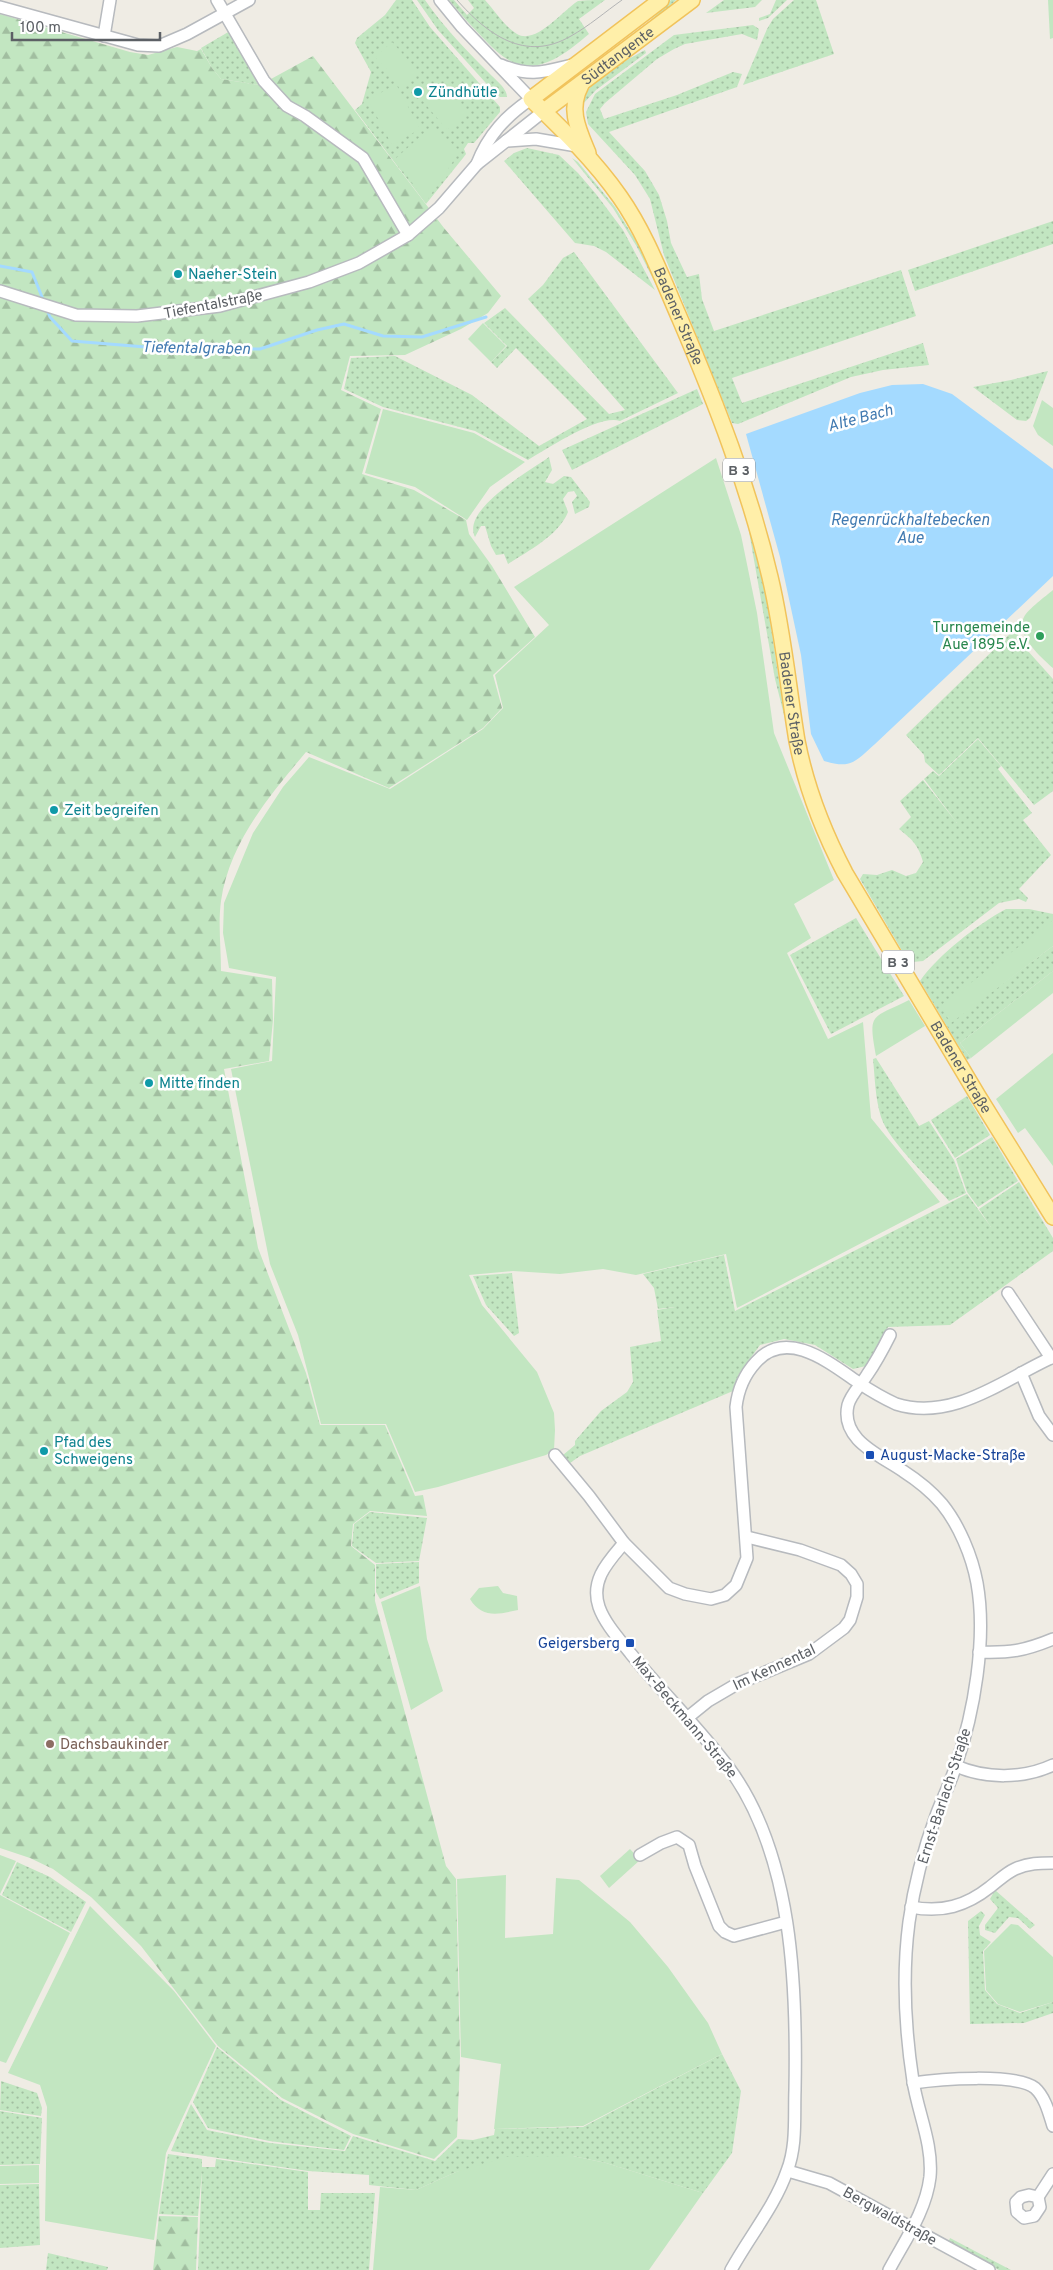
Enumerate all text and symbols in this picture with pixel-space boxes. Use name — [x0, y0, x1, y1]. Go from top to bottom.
scale bar — [12, 10, 160, 42]
text: 100 m — [20, 19, 61, 38]
street label: Südtangente — [578, 23, 659, 91]
place label: Zündhütle — [428, 84, 498, 103]
marker: Zündhütle — [412, 86, 424, 98]
street label: Badener Straße — [648, 265, 706, 369]
place label: Naeher-Stein — [188, 266, 277, 285]
marker: Naeher-Stein — [172, 268, 184, 280]
street label: Tiefentalstraße — [162, 287, 264, 324]
water label: Tiefentalgraben — [141, 338, 251, 360]
water label: Alte Bach — [826, 401, 896, 437]
road number: B 3 — [723, 458, 755, 482]
water label: Regenrückhaltebecken Aue — [831, 511, 990, 549]
place label: Turngemeinde Aue 1895 e.V. — [932, 619, 1030, 655]
marker: Turngemeinde Aue 1895 e.V. — [1034, 630, 1046, 642]
street label: Badener Straße — [773, 650, 808, 757]
place label: Zeit begreifen — [64, 802, 159, 821]
marker: Zeit begreifen — [48, 804, 60, 816]
road number: B 3 — [882, 950, 914, 974]
street label: Badener Straße — [925, 1018, 995, 1118]
place label: Mitte finden — [159, 1075, 240, 1094]
marker: Mitte finden — [143, 1077, 155, 1089]
place label: Pfad des Schweigens — [54, 1434, 133, 1470]
marker: Pfad des Schweigens — [38, 1445, 50, 1457]
place label: August-Macke-Straße — [880, 1447, 1026, 1466]
marker: August-Macke-Straße — [864, 1449, 876, 1461]
place label: Geigersberg — [538, 1635, 620, 1654]
marker: Geigersberg — [624, 1637, 636, 1649]
street label: Im Kennental — [730, 1641, 819, 1696]
street label: Max-Beckmann-Straße — [627, 1653, 741, 1783]
street label: Ernst-Barlach-Straße — [914, 1726, 976, 1867]
place label: Dachsbaukinder — [60, 1736, 169, 1755]
marker: Dachsbaukinder — [44, 1738, 56, 1750]
street label: Bergwaldstraße — [839, 2184, 940, 2251]

